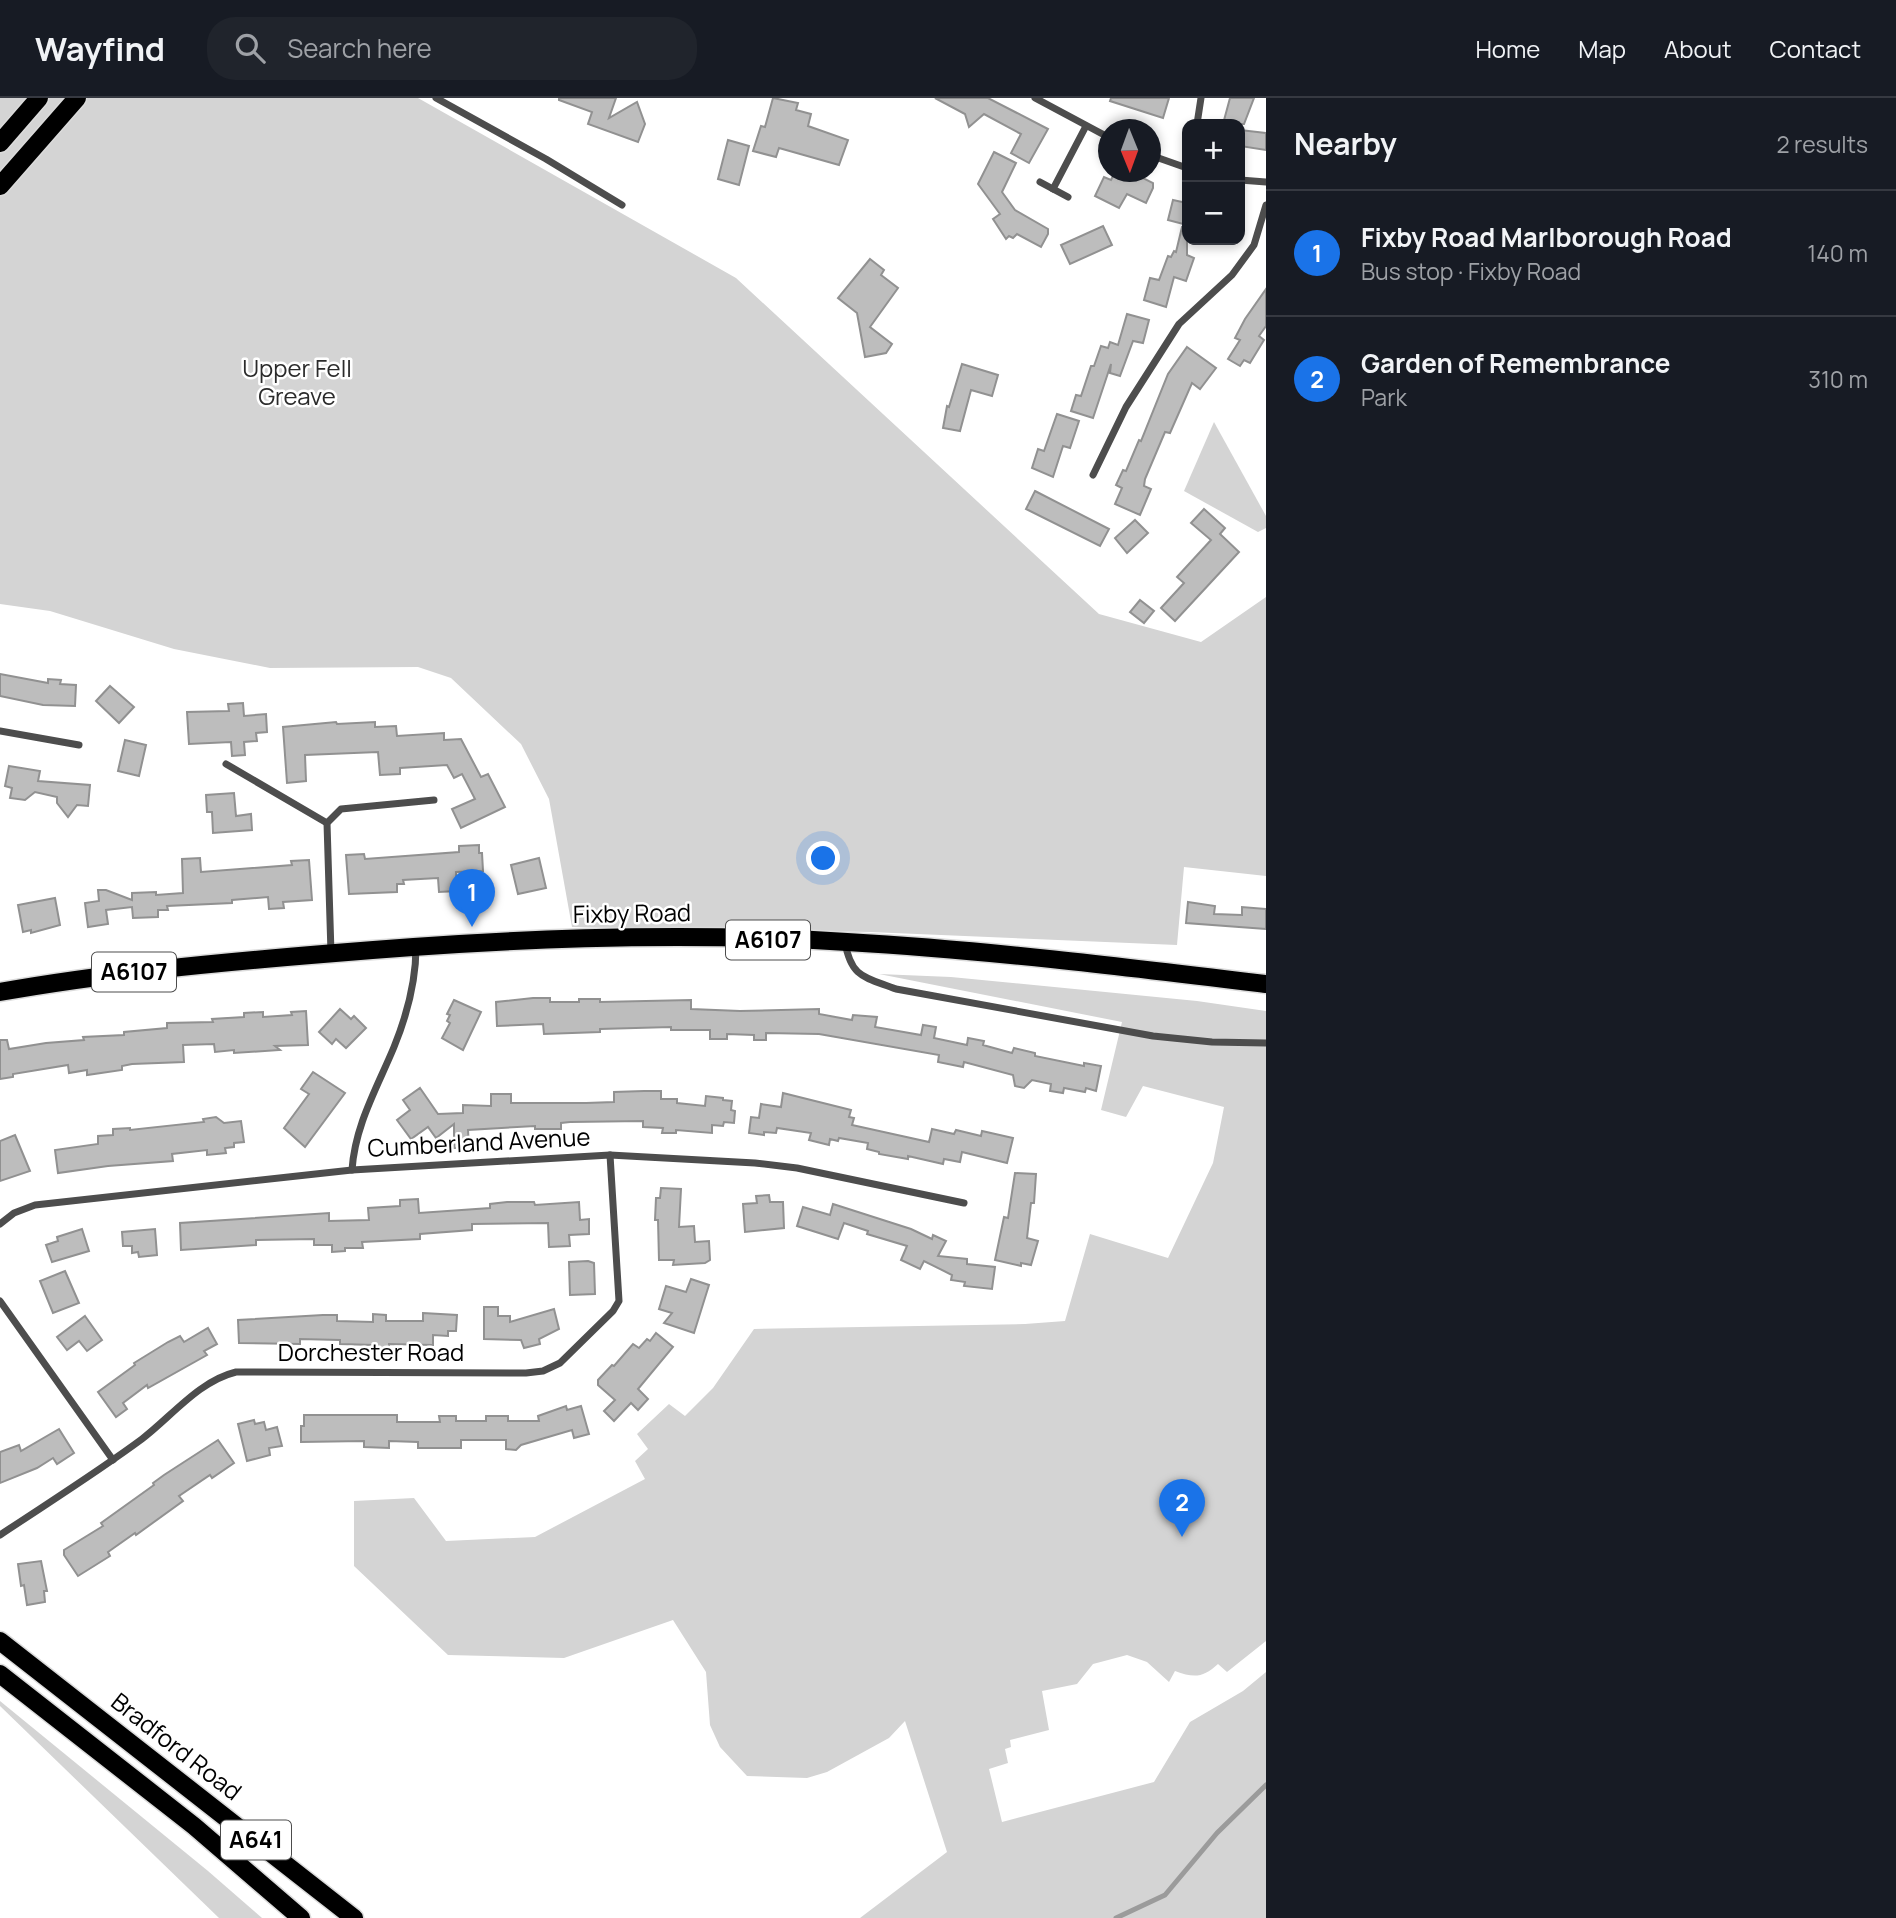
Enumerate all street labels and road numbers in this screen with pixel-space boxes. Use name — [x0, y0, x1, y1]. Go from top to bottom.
street label: Fixby Road — [573, 895, 691, 930]
road number: A6107 — [726, 920, 810, 960]
road number: A6107 — [92, 952, 176, 992]
street label: Cumberland Avenue — [367, 1119, 591, 1164]
street label: Dorchester Road — [278, 1335, 464, 1368]
street label: Bradford Road — [105, 1684, 249, 1807]
road number: A641 — [221, 1820, 291, 1860]

